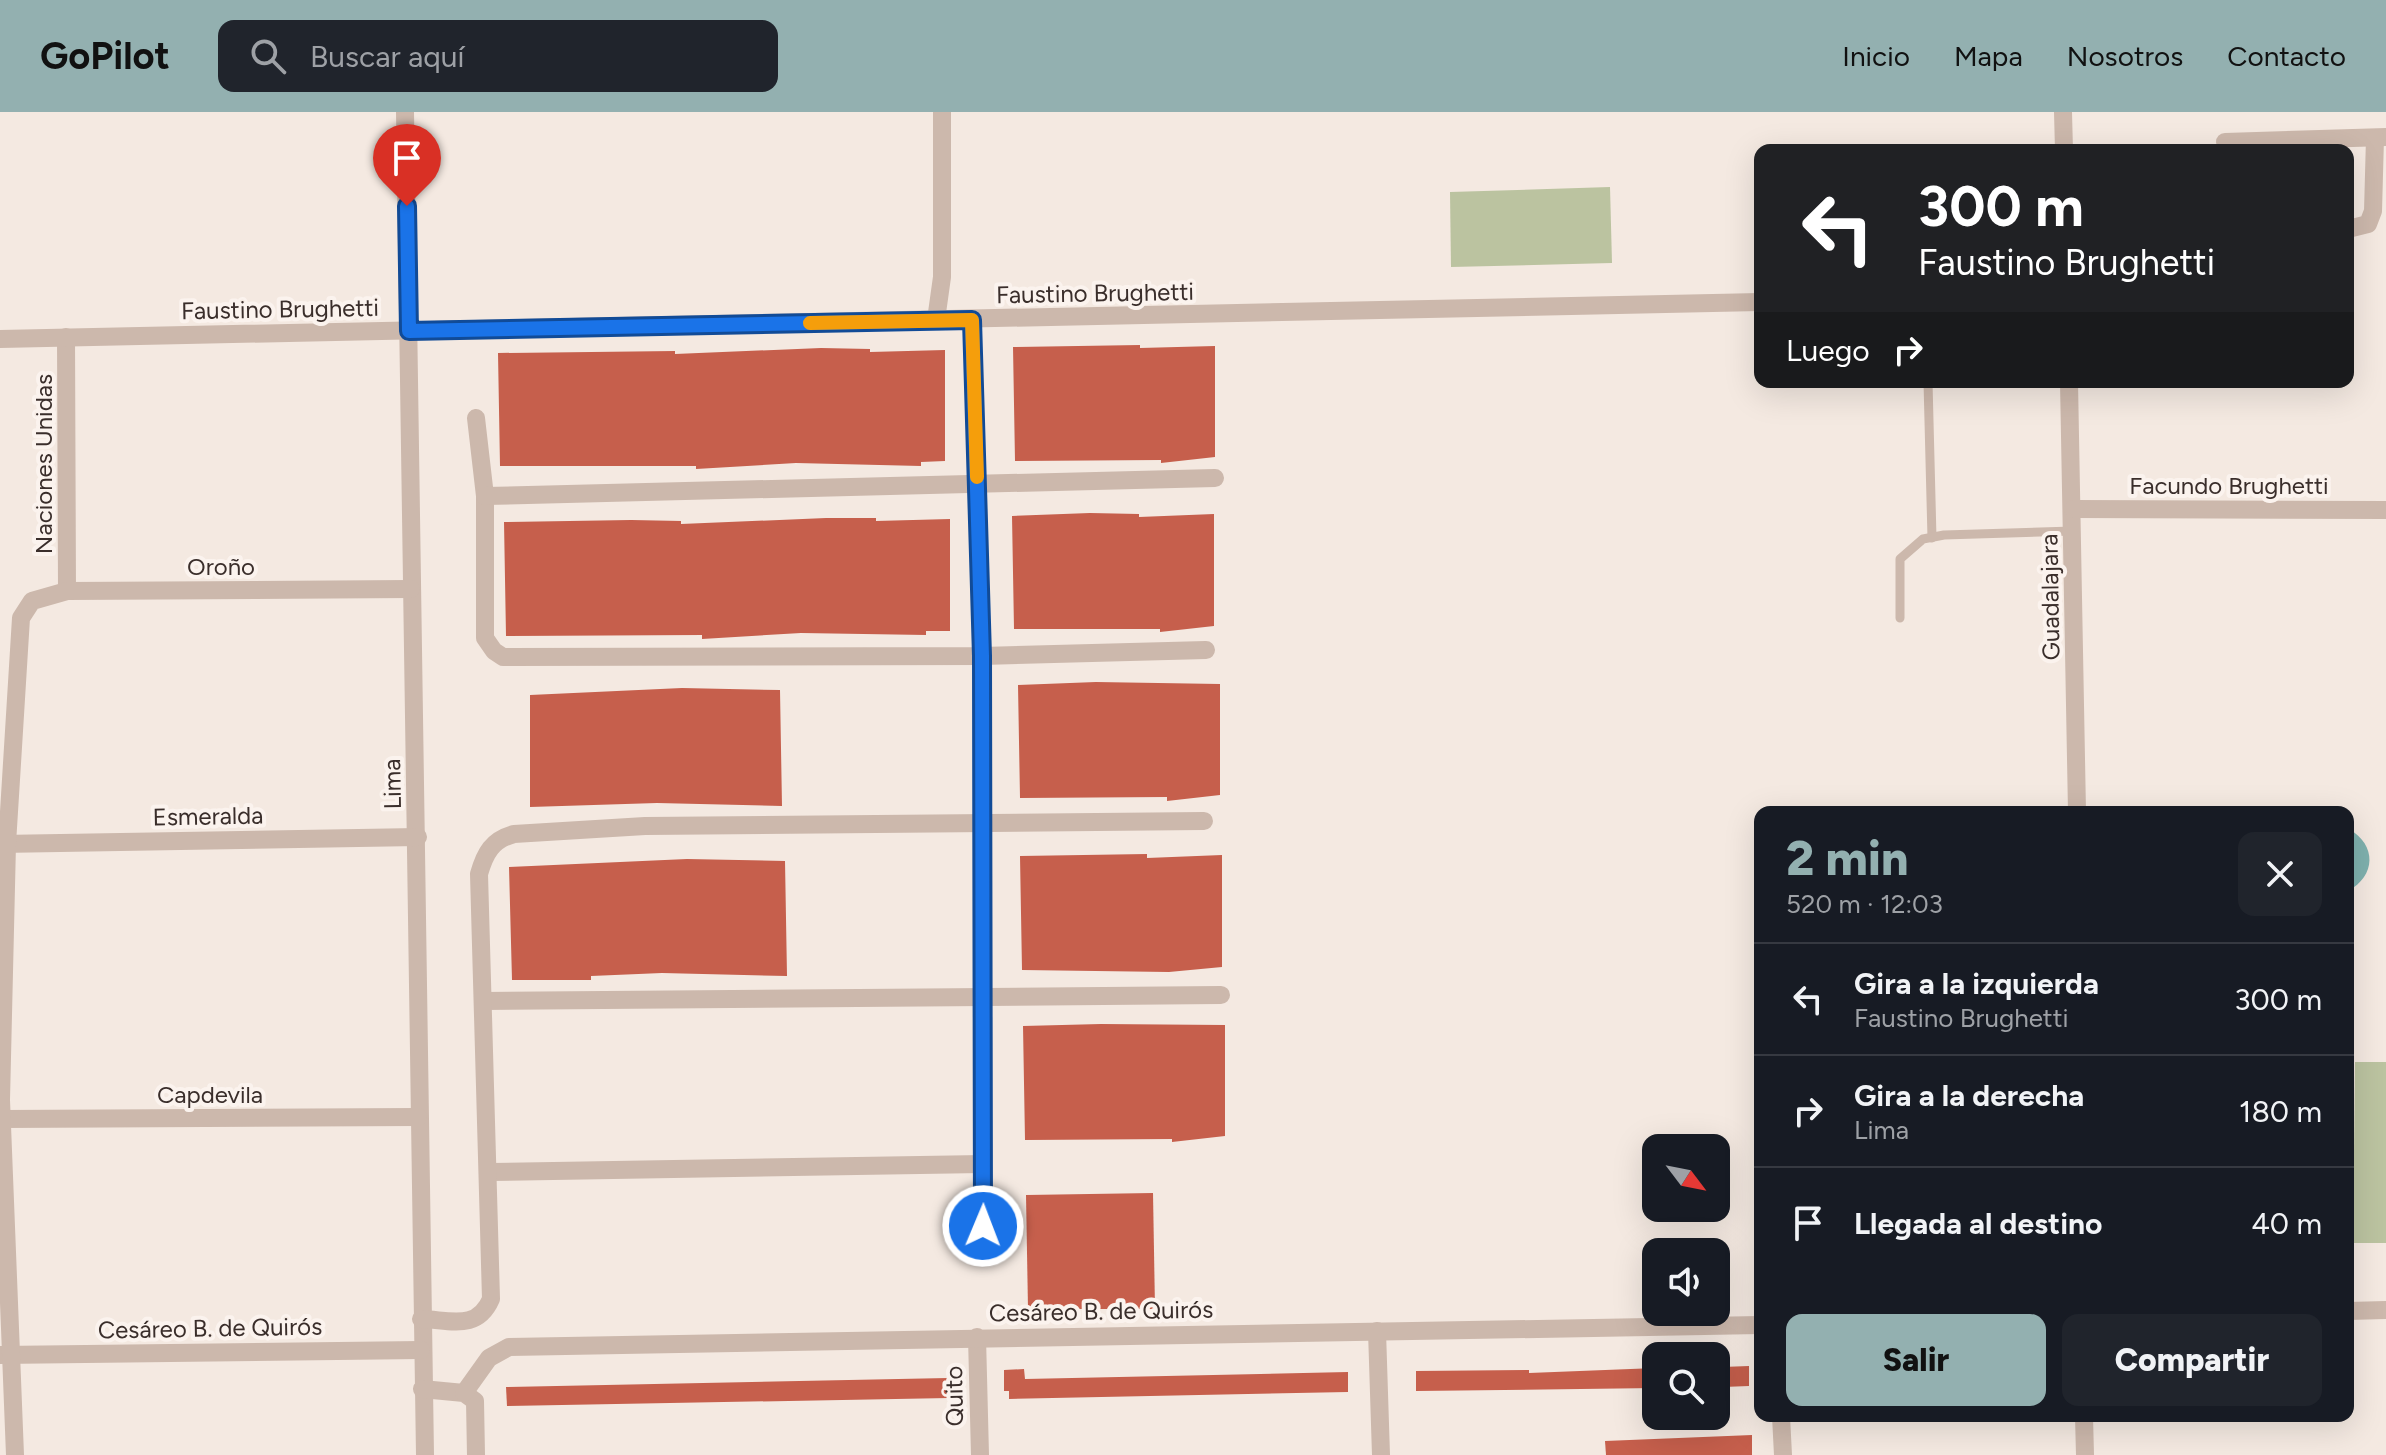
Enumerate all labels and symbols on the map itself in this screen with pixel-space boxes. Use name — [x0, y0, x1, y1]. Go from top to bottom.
pin — [373, 124, 441, 206]
street label: Faustino Brughetti — [996, 277, 1194, 309]
street label: Faustino Brughetti — [181, 293, 379, 325]
street label: Naciones Unidas — [29, 374, 58, 554]
street label: Facundo Brughetti — [2129, 471, 2329, 500]
street label: Guadalajara — [2034, 533, 2066, 661]
street label: Oroño — [187, 552, 255, 581]
street label: Lima — [377, 758, 407, 810]
street label: Esmeralda — [152, 801, 264, 831]
street label: Capdevila — [157, 1080, 263, 1109]
north arrow — [1642, 1134, 1730, 1222]
position arrow — [941, 1184, 1025, 1268]
street label: Cesáreo B. de Quirós — [989, 1295, 1213, 1327]
street label: Cesáreo B. de Quirós — [98, 1312, 322, 1344]
street label: Quito — [939, 1365, 969, 1427]

